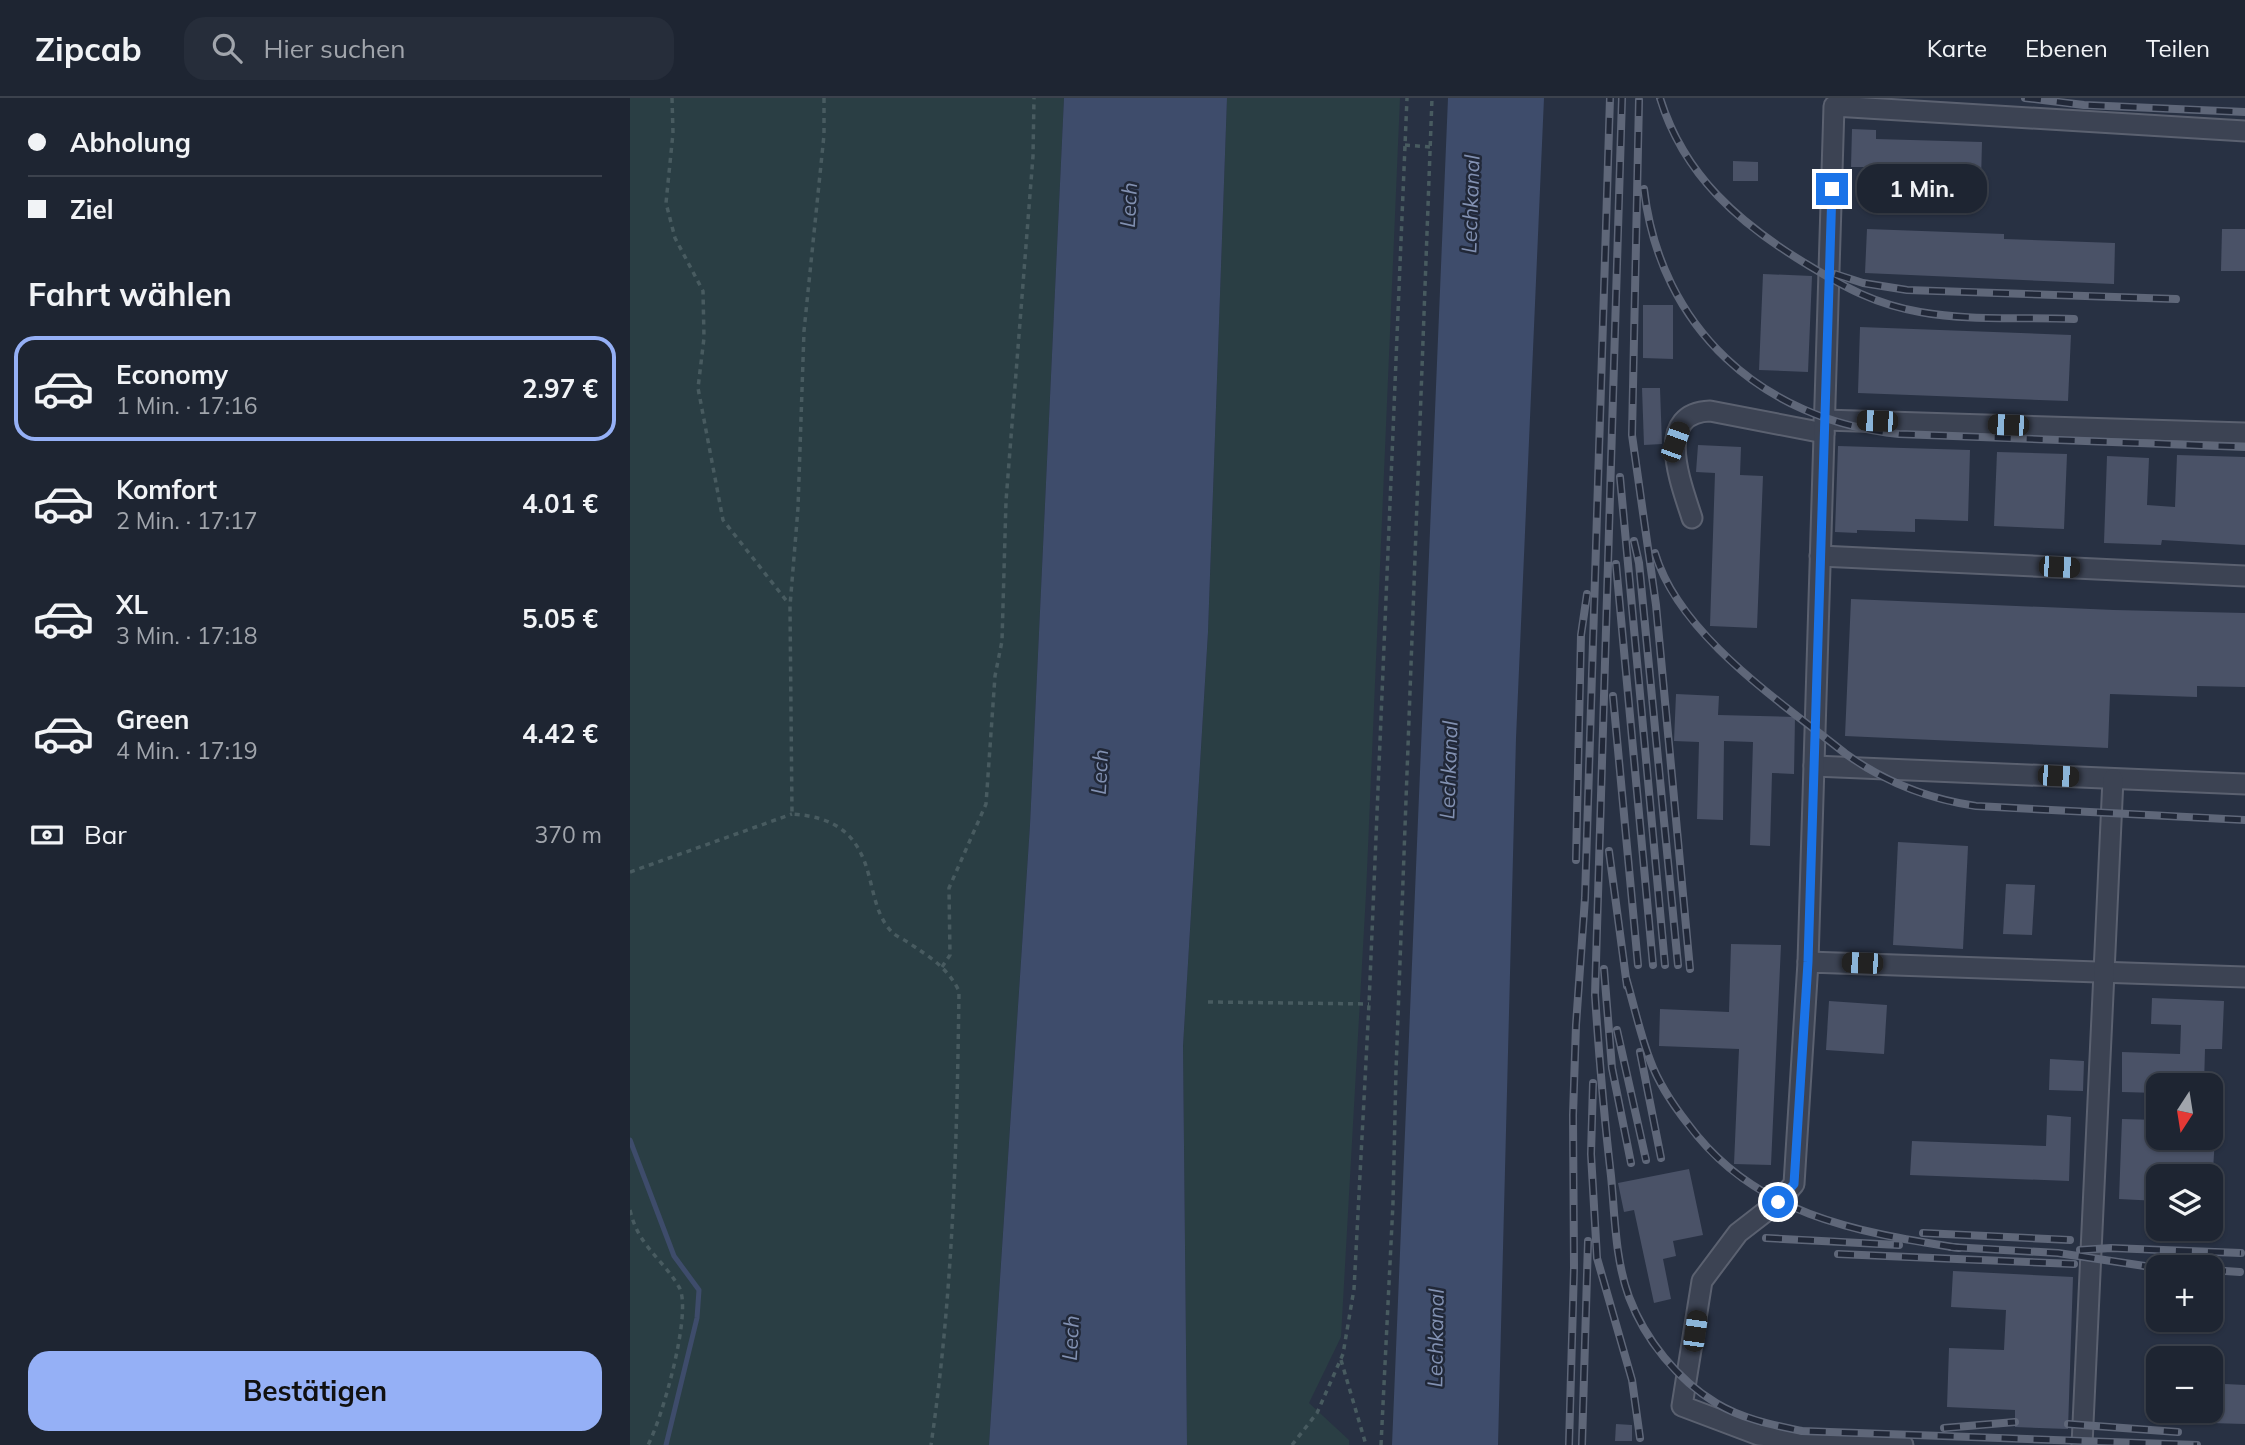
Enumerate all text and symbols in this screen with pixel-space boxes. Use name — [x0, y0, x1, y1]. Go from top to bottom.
search box — [184, 17, 674, 80]
text: Zipcab — [35, 28, 142, 69]
icon: search — [208, 29, 246, 67]
text: Hier suchen — [264, 32, 405, 65]
text: Karte — [1927, 33, 1987, 63]
text: Ebenen — [2025, 33, 2108, 63]
text: Teilen — [2146, 33, 2210, 63]
text: Abholung — [70, 126, 191, 159]
water label: Lechkanal — [1455, 154, 1485, 254]
callout: 1 Min. — [1856, 164, 1986, 214]
route end — [1816, 173, 1848, 205]
text: 1 Min. — [1889, 174, 1955, 203]
water label: Lech — [1114, 182, 1142, 228]
text: Ziel — [70, 193, 114, 226]
text: Fahrt wählen — [28, 274, 232, 314]
icon: car — [32, 357, 95, 420]
text: Economy — [116, 358, 228, 391]
text: 2.97 € — [522, 372, 598, 405]
text: 1 Min. · 17:16 — [116, 391, 258, 420]
car — [1856, 410, 1899, 432]
car — [1987, 414, 2030, 436]
car — [1658, 419, 1693, 465]
icon: car — [32, 472, 95, 535]
text: Komfort — [116, 473, 217, 506]
text: 4.01 € — [522, 487, 598, 520]
text: 2 Min. · 17:17 — [116, 506, 258, 535]
car — [2038, 555, 2081, 579]
icon: car — [32, 587, 95, 650]
text: XL — [116, 588, 148, 621]
text: 5.05 € — [522, 602, 598, 635]
text: 3 Min. · 17:18 — [116, 621, 258, 650]
icon: car — [32, 702, 95, 765]
text: Green — [116, 703, 189, 736]
text: 4.42 € — [522, 717, 598, 750]
water label: Lechkanal — [1433, 720, 1463, 820]
text: 4 Min. · 17:19 — [116, 736, 258, 765]
water label: Lech — [1085, 749, 1113, 795]
car — [2037, 764, 2080, 788]
icon: cash — [28, 816, 66, 854]
text: Bar — [84, 818, 127, 851]
text: 370 m — [534, 820, 602, 849]
car — [1841, 952, 1884, 974]
north arrow — [2146, 1073, 2222, 1150]
map controls — [2146, 1073, 2223, 1423]
button: layers — [2146, 1164, 2223, 1241]
route start — [1762, 1186, 1794, 1218]
button: + — [2146, 1255, 2223, 1332]
water label: Lechkanal — [1421, 1288, 1449, 1388]
car — [1682, 1309, 1709, 1353]
water label: Lech — [1056, 1315, 1084, 1361]
button: − — [2146, 1346, 2223, 1423]
button: Bestätigen — [28, 1351, 602, 1431]

